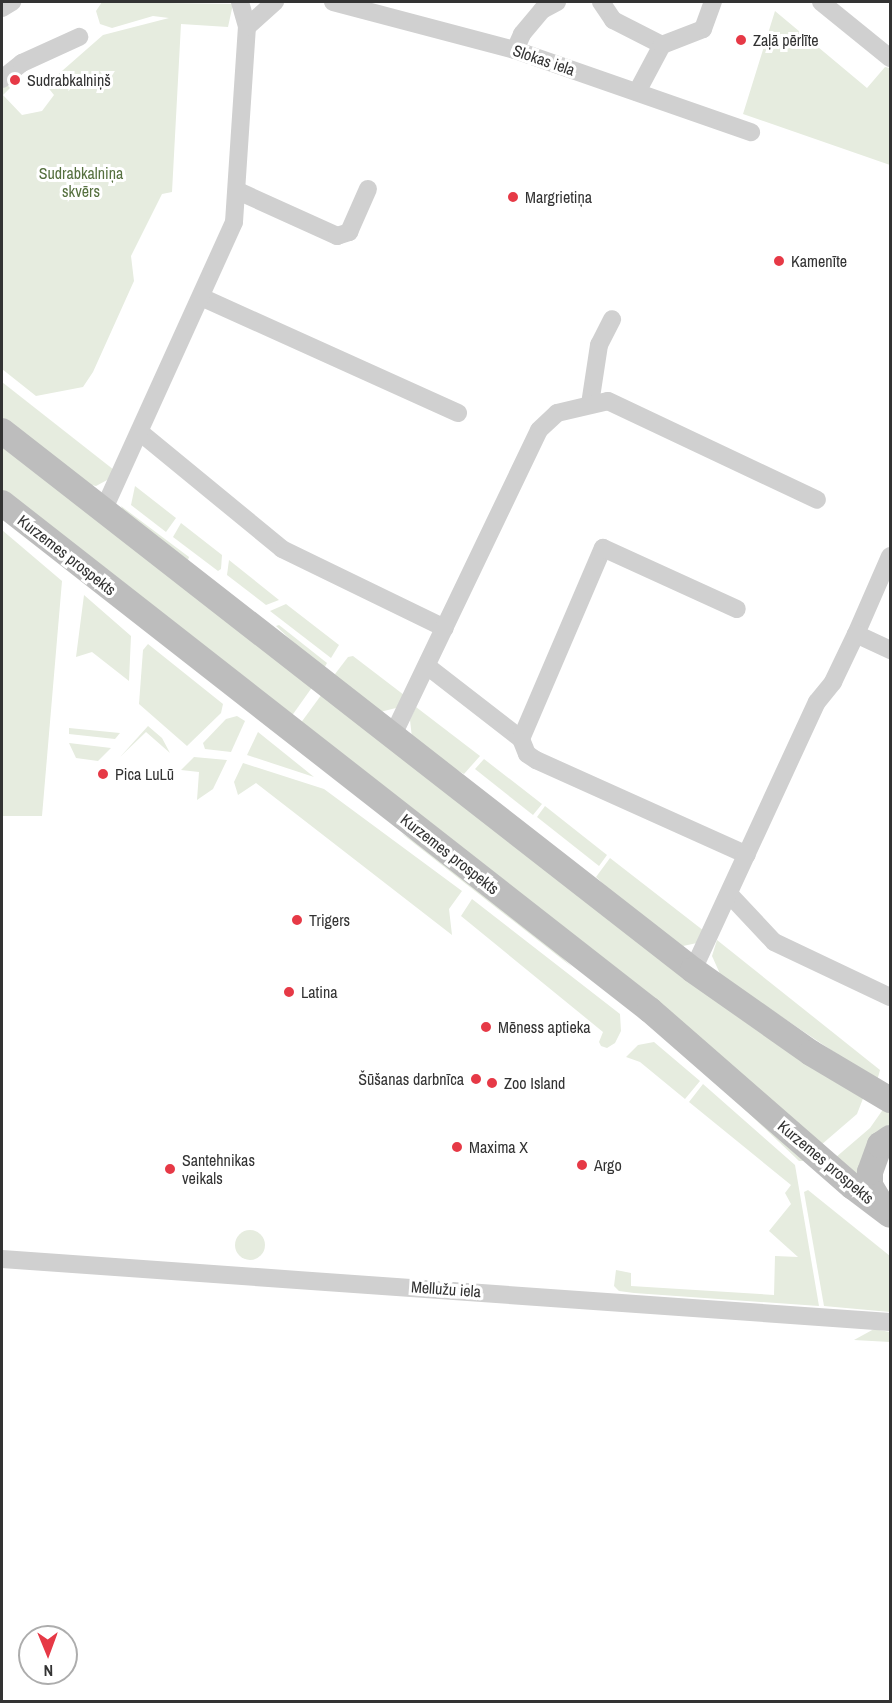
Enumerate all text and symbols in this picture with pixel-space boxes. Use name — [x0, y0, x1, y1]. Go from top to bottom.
place label: Zaļā pērlīte — [753, 30, 819, 50]
marker: Zaļā pērlīte — [734, 33, 748, 47]
street label: Slokas iela — [511, 40, 577, 80]
place label: Sudrabkalniņš — [27, 70, 111, 90]
marker: Sudrabkalniņš — [8, 73, 22, 87]
park label: Sudrabkalniņa skvērs — [39, 163, 123, 201]
place label: Margrietiņa — [525, 187, 592, 207]
marker: Margrietiņa — [506, 190, 520, 204]
place label: Kamenīte — [791, 251, 847, 271]
marker: Kamenīte — [772, 254, 786, 268]
street label: Kurzemes prospekts — [14, 511, 120, 599]
place label: Pica LuLū — [115, 764, 174, 784]
marker: Pica LuLū — [96, 767, 110, 781]
street label: Kurzemes prospekts — [397, 810, 503, 898]
place label: Trigers — [309, 910, 350, 930]
marker: Trigers — [290, 913, 304, 927]
place label: Latina — [301, 982, 337, 1002]
marker: Latina — [282, 985, 296, 999]
place label: Mēness aptieka — [498, 1017, 591, 1037]
marker: Mēness aptieka — [479, 1020, 493, 1034]
place label: Šūšanas darbnīca — [358, 1069, 464, 1089]
marker: Šūšanas darbnīca — [469, 1072, 483, 1086]
place label: Zoo Island — [504, 1073, 565, 1093]
marker: Zoo Island — [485, 1076, 499, 1090]
street label: Kurzemes prospekts — [774, 1116, 878, 1208]
place label: Maxima X — [469, 1137, 528, 1157]
marker: Maxima X — [450, 1140, 464, 1154]
place label: Santehnikas veikals — [182, 1150, 255, 1188]
place label: Argo — [594, 1155, 622, 1175]
marker: Argo — [575, 1158, 589, 1172]
marker: Santehnikas veikals — [163, 1162, 177, 1176]
street label: Mellužu iela — [410, 1277, 482, 1301]
north arrow — [18, 1625, 78, 1685]
text: N — [43, 1660, 53, 1682]

